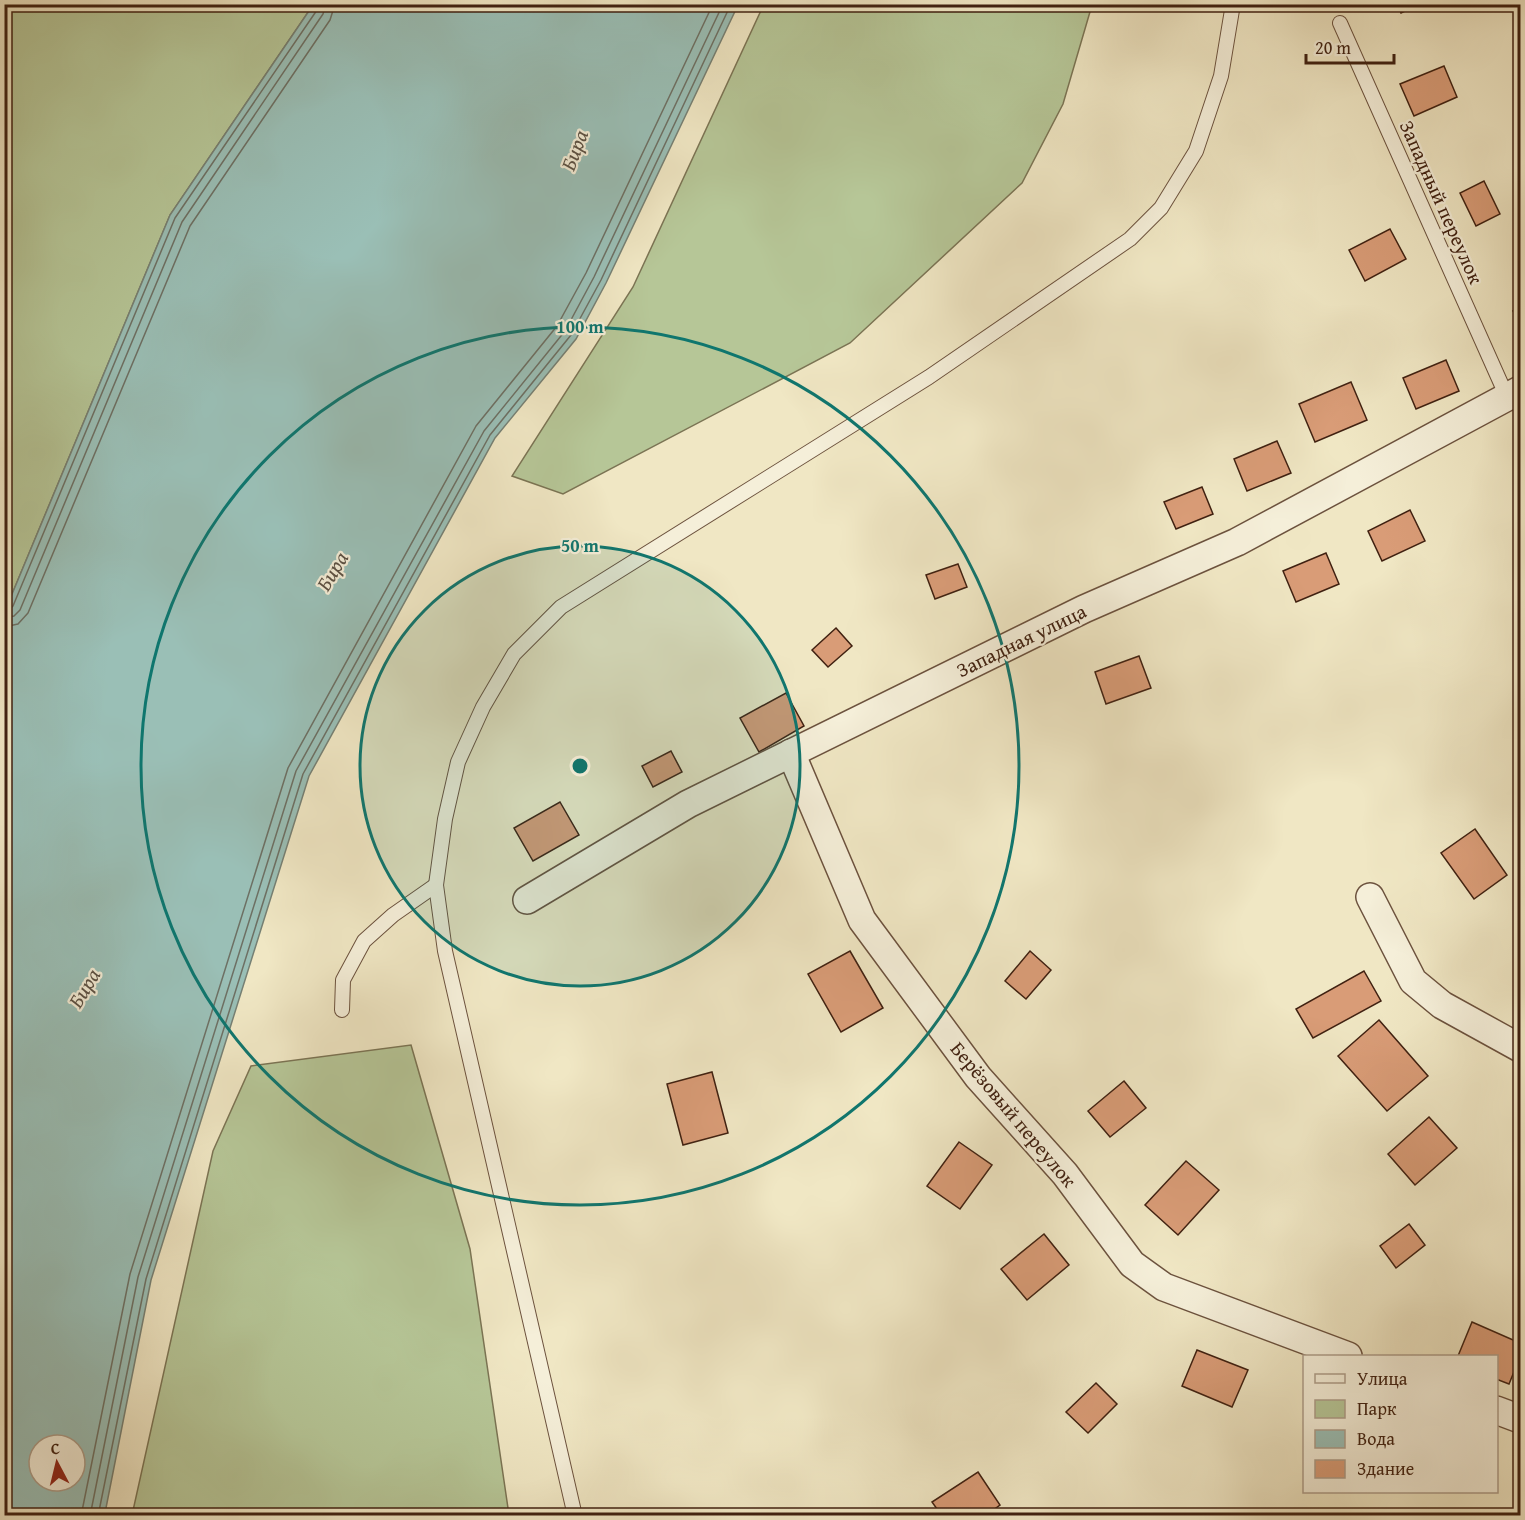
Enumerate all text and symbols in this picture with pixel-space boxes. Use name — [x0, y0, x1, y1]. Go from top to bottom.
scale bar — [1306, 27, 1394, 65]
text: 20 m — [1315, 34, 1351, 61]
street label: Западный переулок — [1393, 116, 1491, 289]
water label: Бира — [552, 125, 596, 175]
text: 100 m — [556, 313, 604, 340]
text: 50 m — [561, 532, 600, 559]
water label: Бира — [308, 545, 356, 597]
street label: Западная улица — [951, 596, 1091, 684]
centre of rings — [570, 756, 590, 776]
water label: Бира — [60, 962, 108, 1014]
street label: Берёзовый переулок — [944, 1035, 1084, 1194]
legend — [1303, 1355, 1498, 1493]
text: Улица — [1357, 1365, 1408, 1392]
text: Парк — [1357, 1395, 1397, 1422]
text: Вода — [1357, 1425, 1395, 1452]
north arrow — [27, 1433, 87, 1493]
text: С — [49, 1436, 61, 1461]
text: Здание — [1357, 1455, 1414, 1482]

